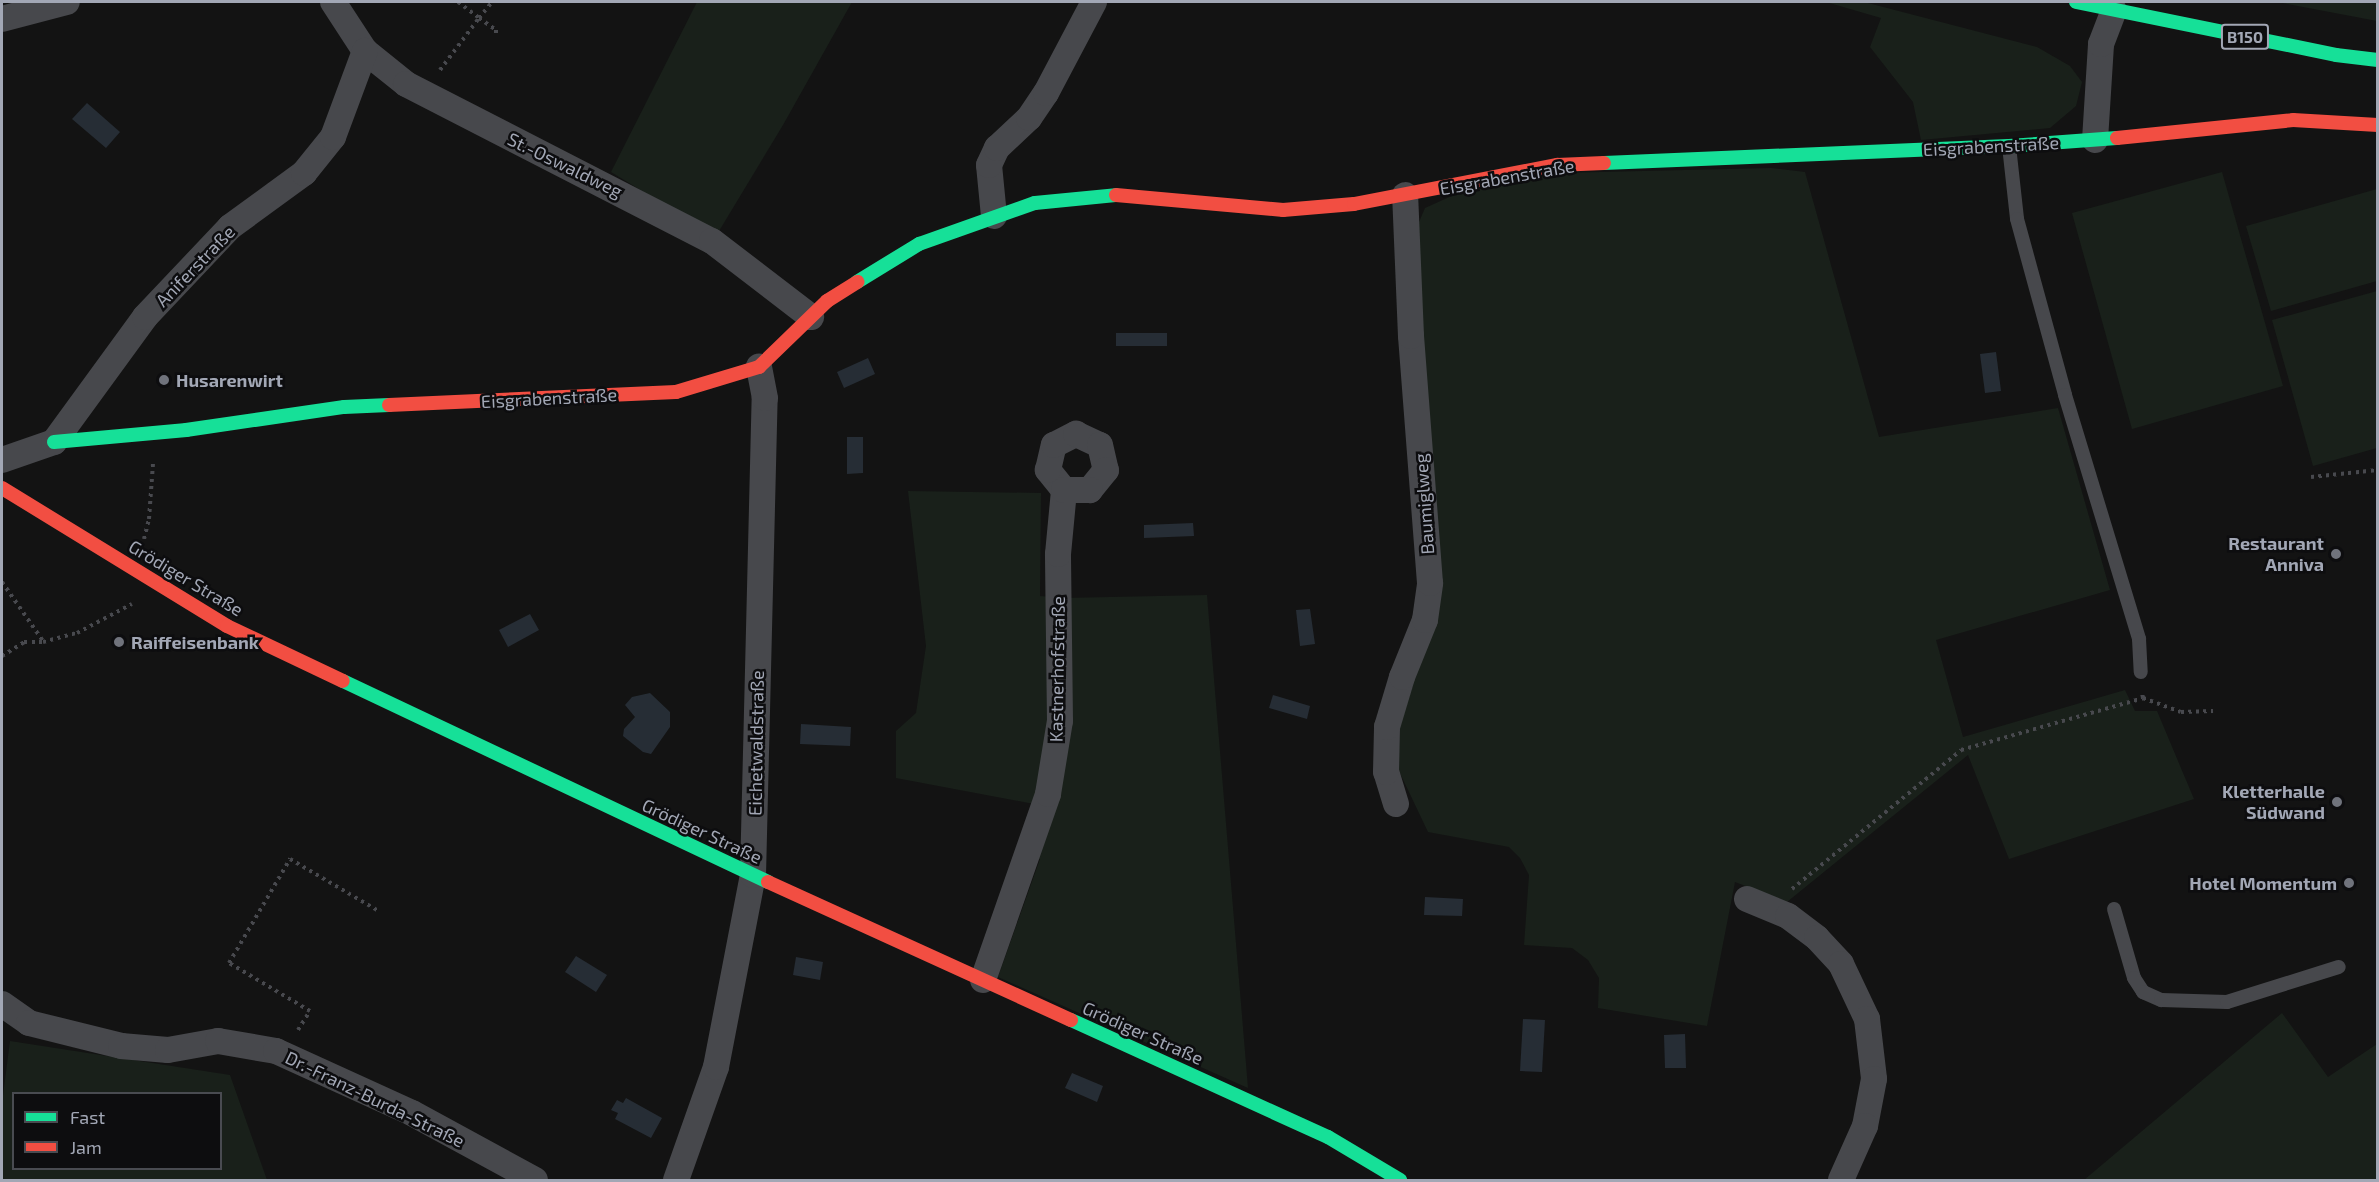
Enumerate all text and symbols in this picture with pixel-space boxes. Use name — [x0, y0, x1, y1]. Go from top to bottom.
road number: B150 — [2220, 24, 2270, 50]
street label: St.-Oswaldweg — [504, 128, 626, 202]
street label: Eisgrabenstraße — [1922, 132, 2060, 160]
street label: Eisgrabenstraße — [1438, 155, 1576, 199]
street label: Aniferstraße — [151, 221, 239, 311]
place label: Husarenwirt — [176, 369, 283, 391]
marker: Husarenwirt — [157, 373, 171, 387]
street label: Eisgrabenstraße — [480, 384, 618, 412]
street label: Baumiglweg — [1410, 453, 1438, 555]
place label: Restaurant Anniva — [2228, 533, 2324, 576]
street label: Grödiger Straße — [125, 535, 247, 621]
marker: Restaurant Anniva — [2329, 547, 2343, 561]
street label: Kastnerhofstraße — [1045, 596, 1069, 742]
place label: Raiffeisenbank — [131, 631, 259, 653]
marker: Raiffeisenbank — [112, 635, 126, 649]
street label: Eichetwaldstraße — [744, 670, 768, 816]
place label: Kletterhalle Südwand — [2222, 781, 2325, 824]
street label: Grödiger Straße — [639, 794, 765, 868]
marker: Kletterhalle Südwand — [2330, 795, 2344, 809]
place label: Hotel Momentum — [2189, 872, 2337, 894]
marker: Hotel Momentum — [2342, 876, 2356, 890]
street label: Grödiger Straße — [1079, 997, 1207, 1069]
street label: Dr.-Franz-Burda-Straße — [282, 1046, 468, 1152]
legend — [12, 1092, 222, 1170]
text: Fast — [70, 1106, 105, 1128]
text: Jam — [70, 1136, 102, 1158]

